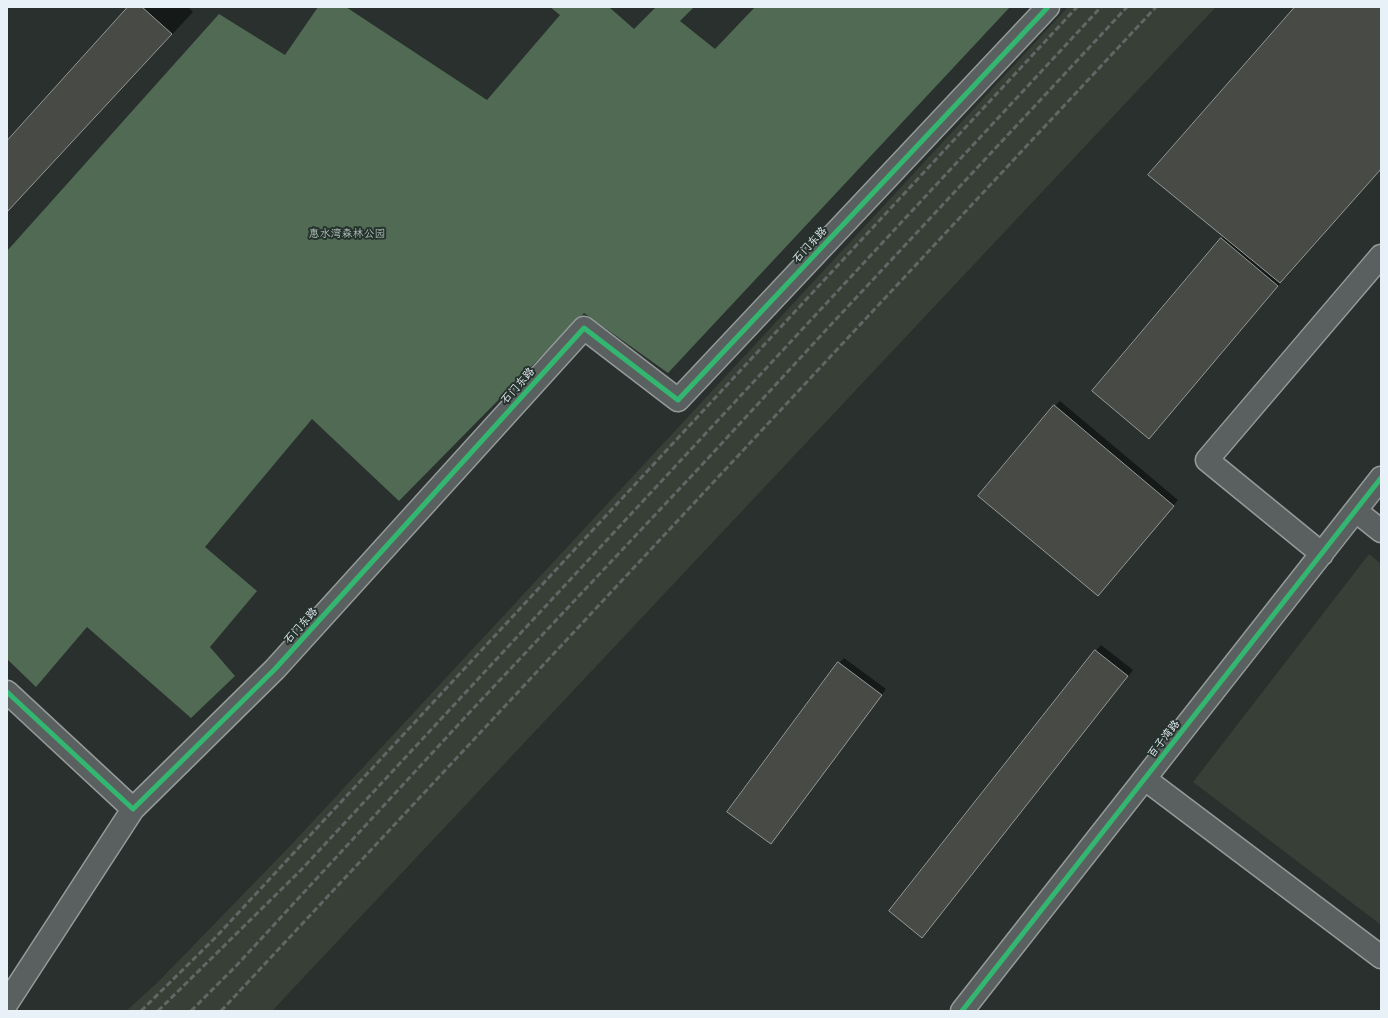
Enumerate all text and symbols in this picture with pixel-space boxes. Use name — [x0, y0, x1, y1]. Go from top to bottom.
street label: 石门东路 — [790, 224, 830, 266]
park label: 惠水湾森林公园 — [309, 227, 385, 241]
street label: 石门东路 — [498, 365, 538, 407]
street label: 石门东路 — [281, 605, 321, 647]
street label: 百子湾路 — [1145, 718, 1183, 760]

